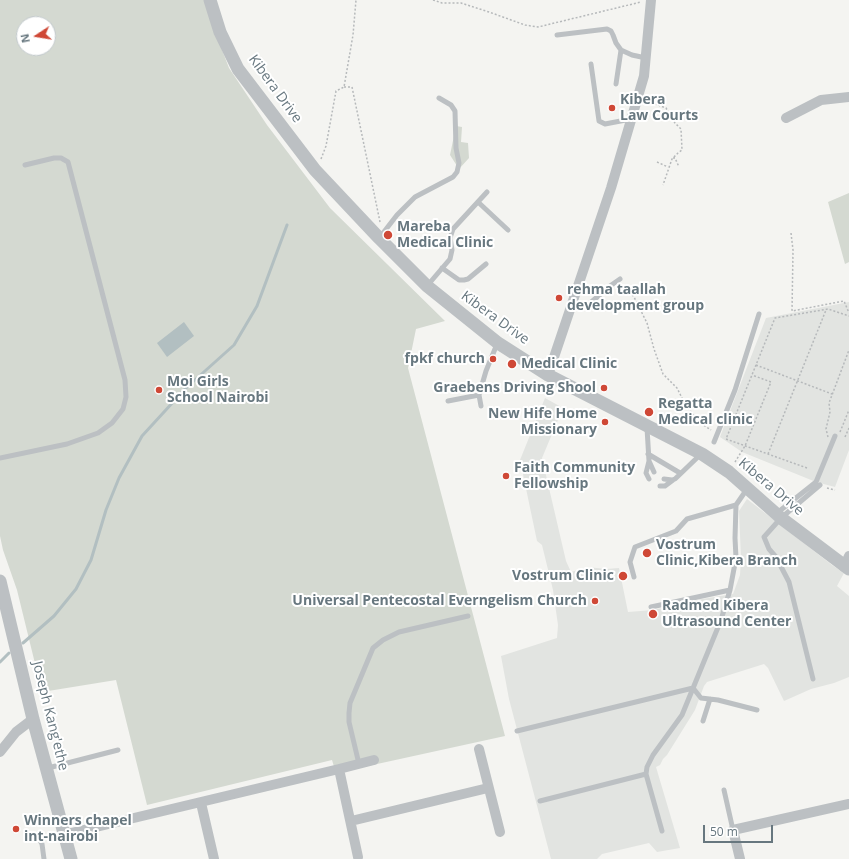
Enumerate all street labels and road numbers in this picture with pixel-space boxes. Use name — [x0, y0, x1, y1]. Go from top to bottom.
street label: Kibera Drive — [245, 52, 305, 126]
street label: Kibera Drive — [458, 288, 532, 348]
street label: Kibera Drive — [735, 455, 807, 519]
street label: Joseph Kang'ethe — [28, 659, 72, 773]

